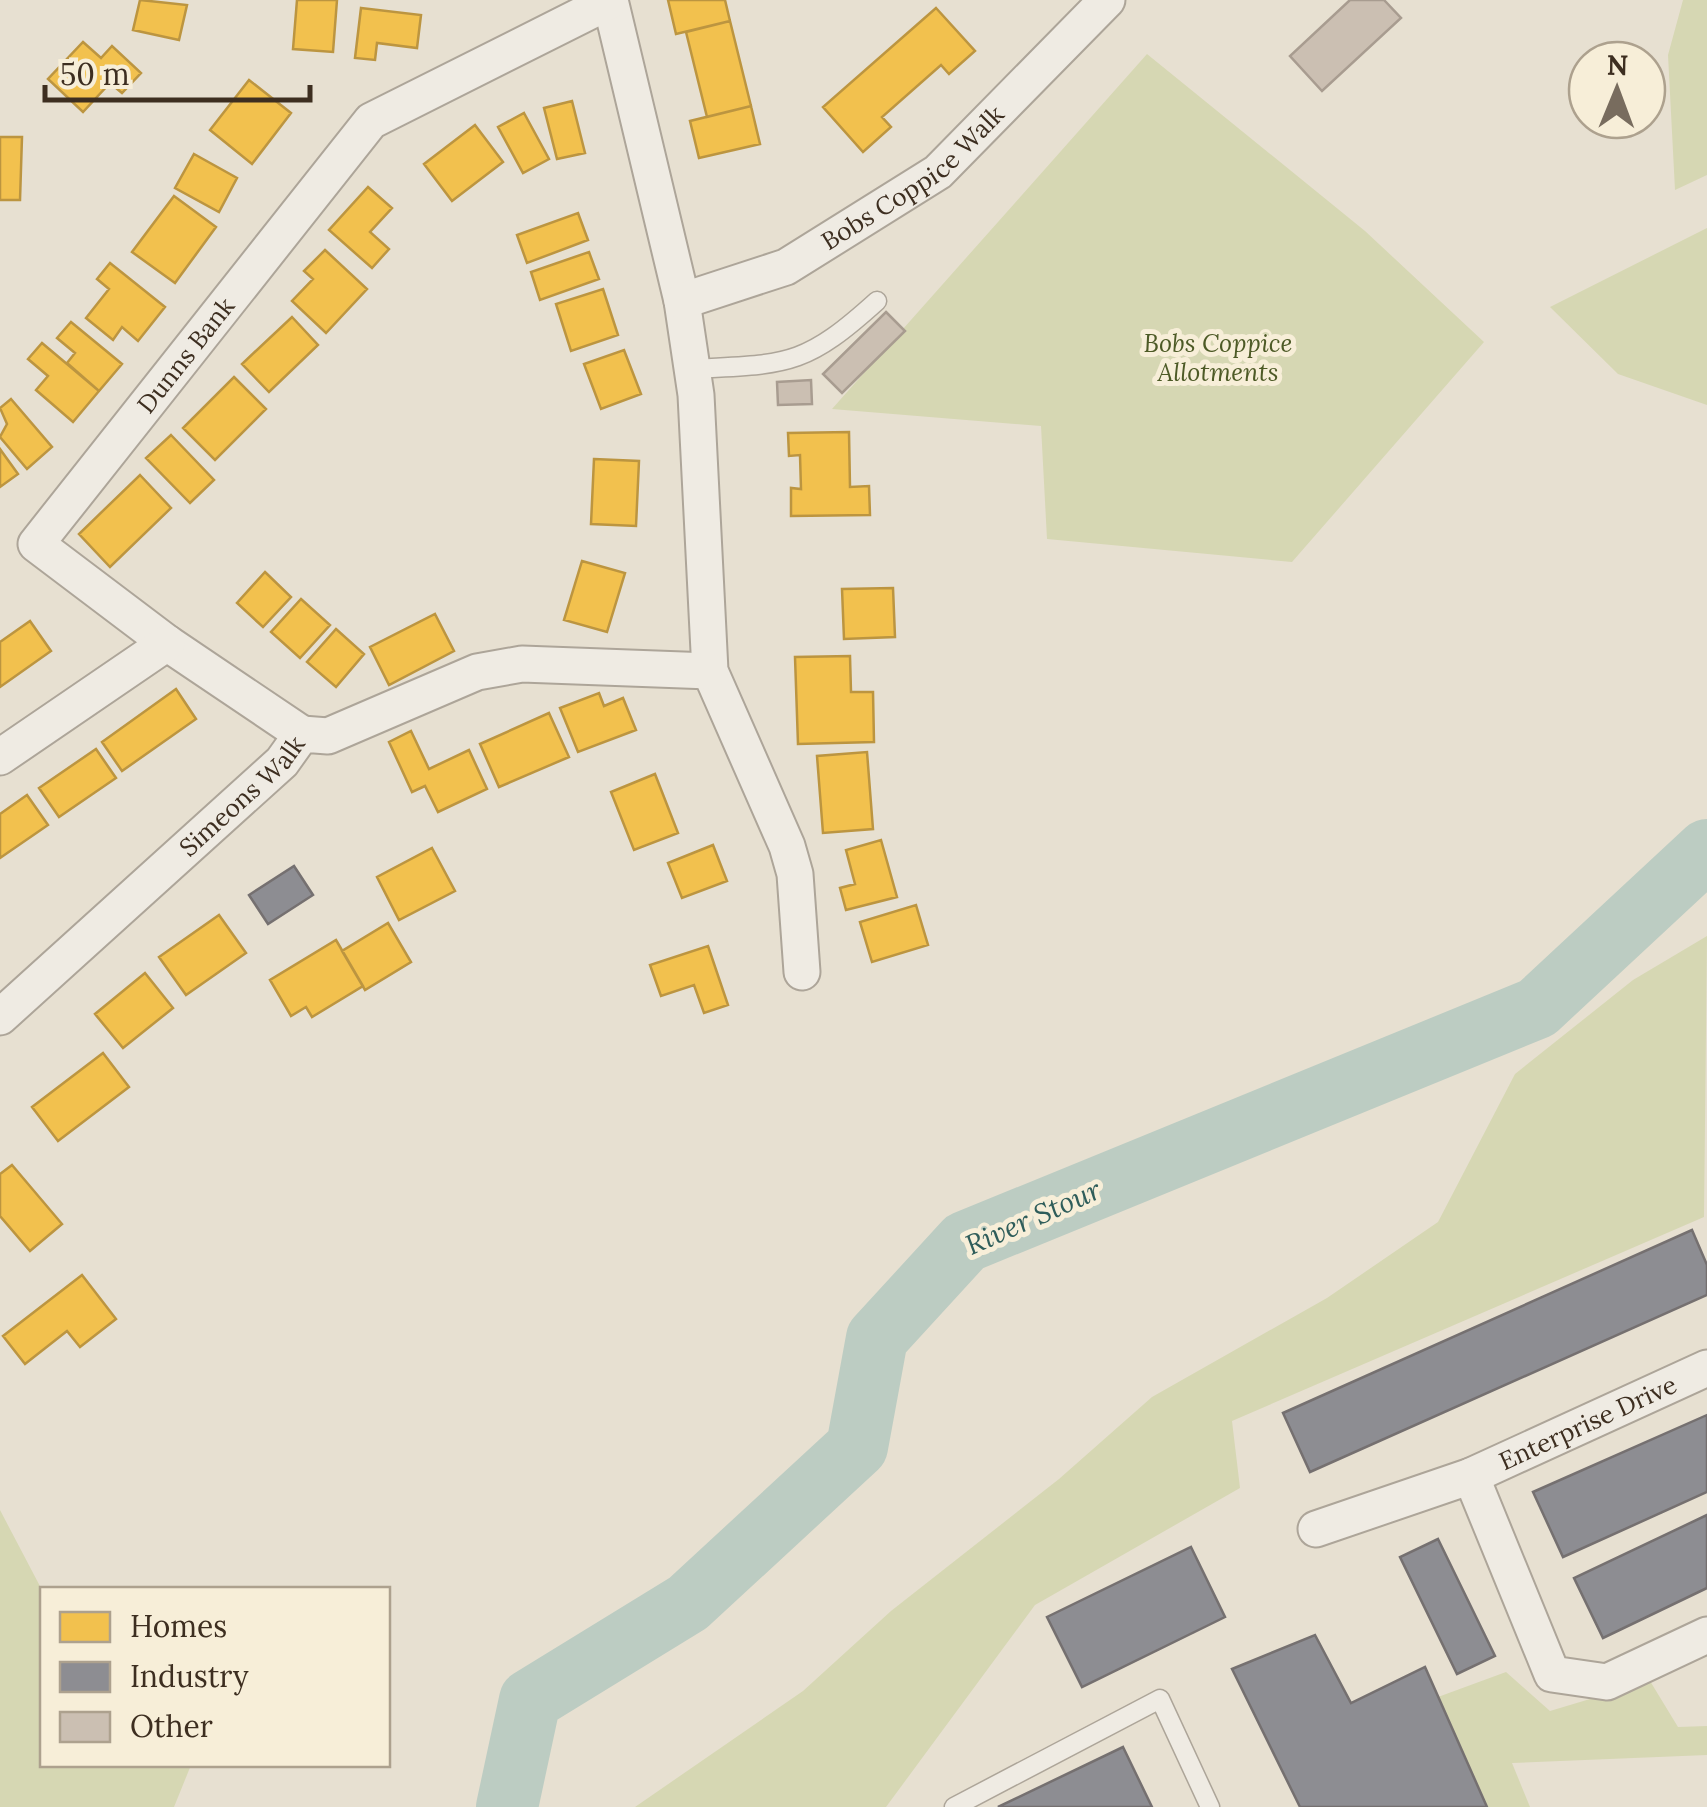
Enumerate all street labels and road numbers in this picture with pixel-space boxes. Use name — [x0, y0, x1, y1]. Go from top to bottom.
street label: Bobs Coppice Walk — [815, 98, 1011, 257]
street label: Dunns Bank — [130, 290, 242, 420]
street label: Simeons Walk — [173, 729, 312, 863]
street label: Enterprise Drive — [1494, 1368, 1681, 1477]

